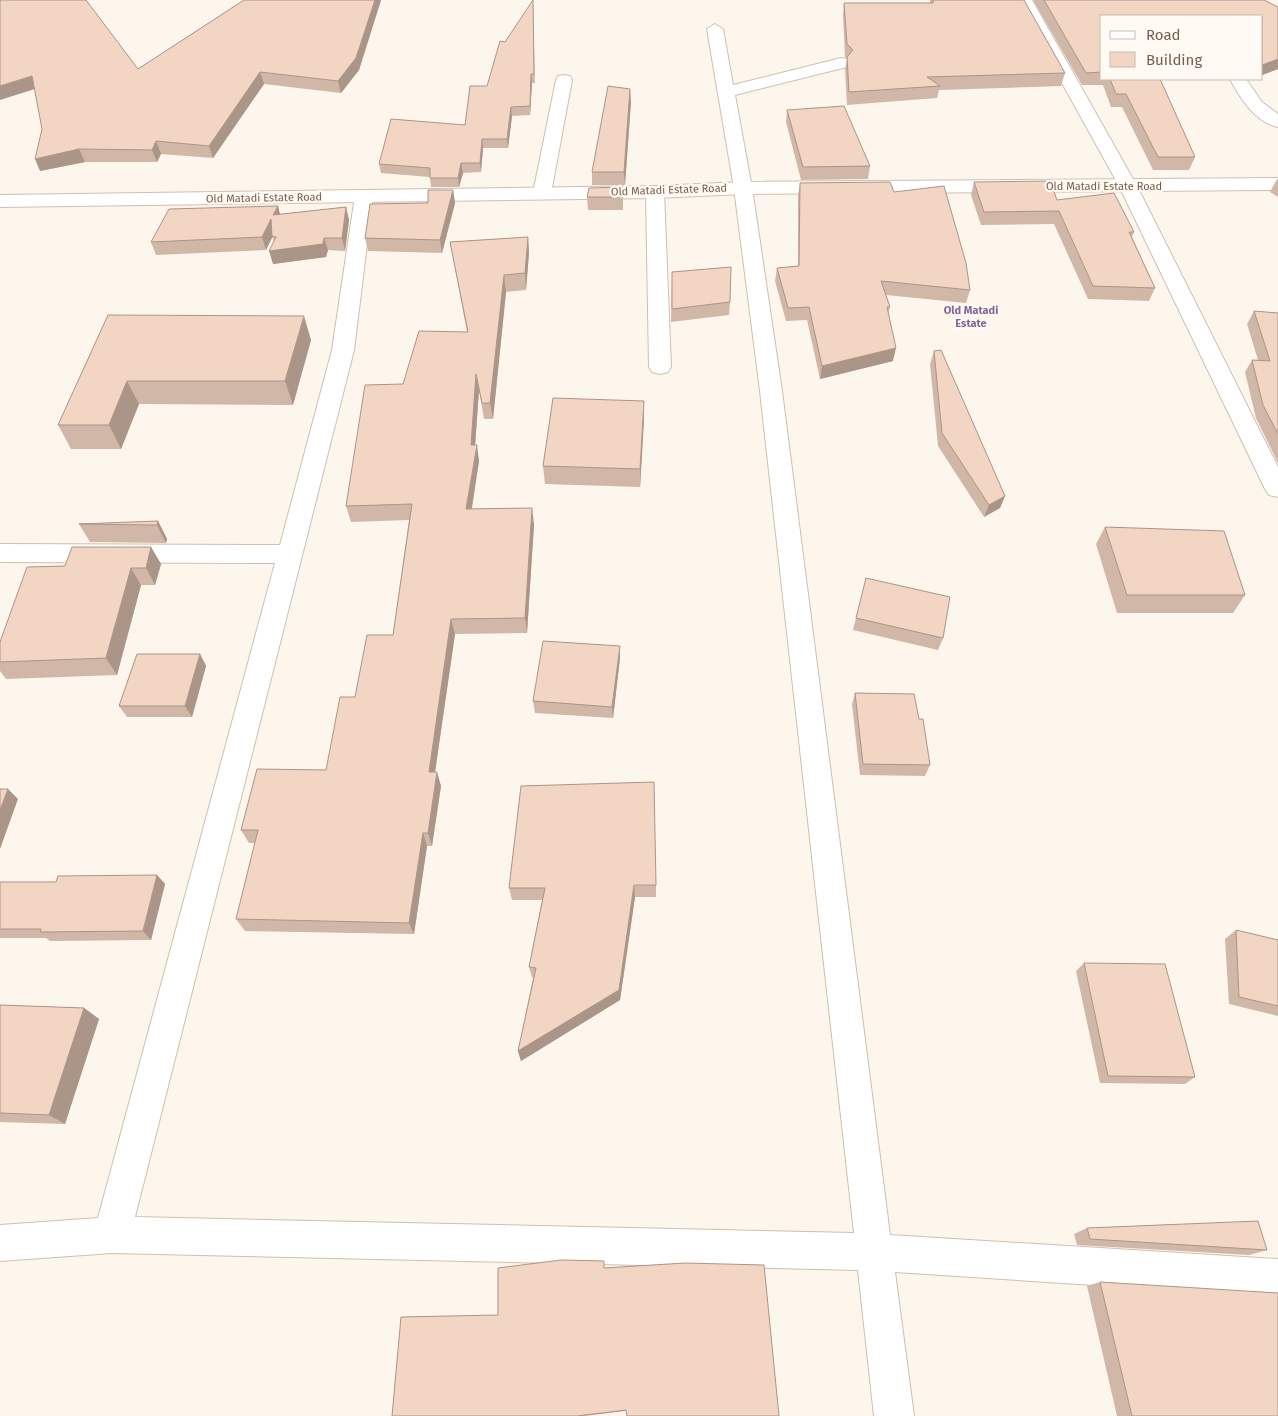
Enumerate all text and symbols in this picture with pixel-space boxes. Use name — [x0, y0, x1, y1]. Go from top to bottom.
legend — [1100, 15, 1263, 80]
text: Road — [1146, 26, 1181, 44]
text: Building — [1146, 51, 1202, 69]
street label: Old Matadi Estate Road — [1046, 180, 1162, 193]
street label: Old Matadi Estate Road — [611, 181, 727, 199]
street label: Old Matadi Estate Road — [206, 190, 322, 206]
district label: Old Matadi Estate — [944, 304, 998, 330]

